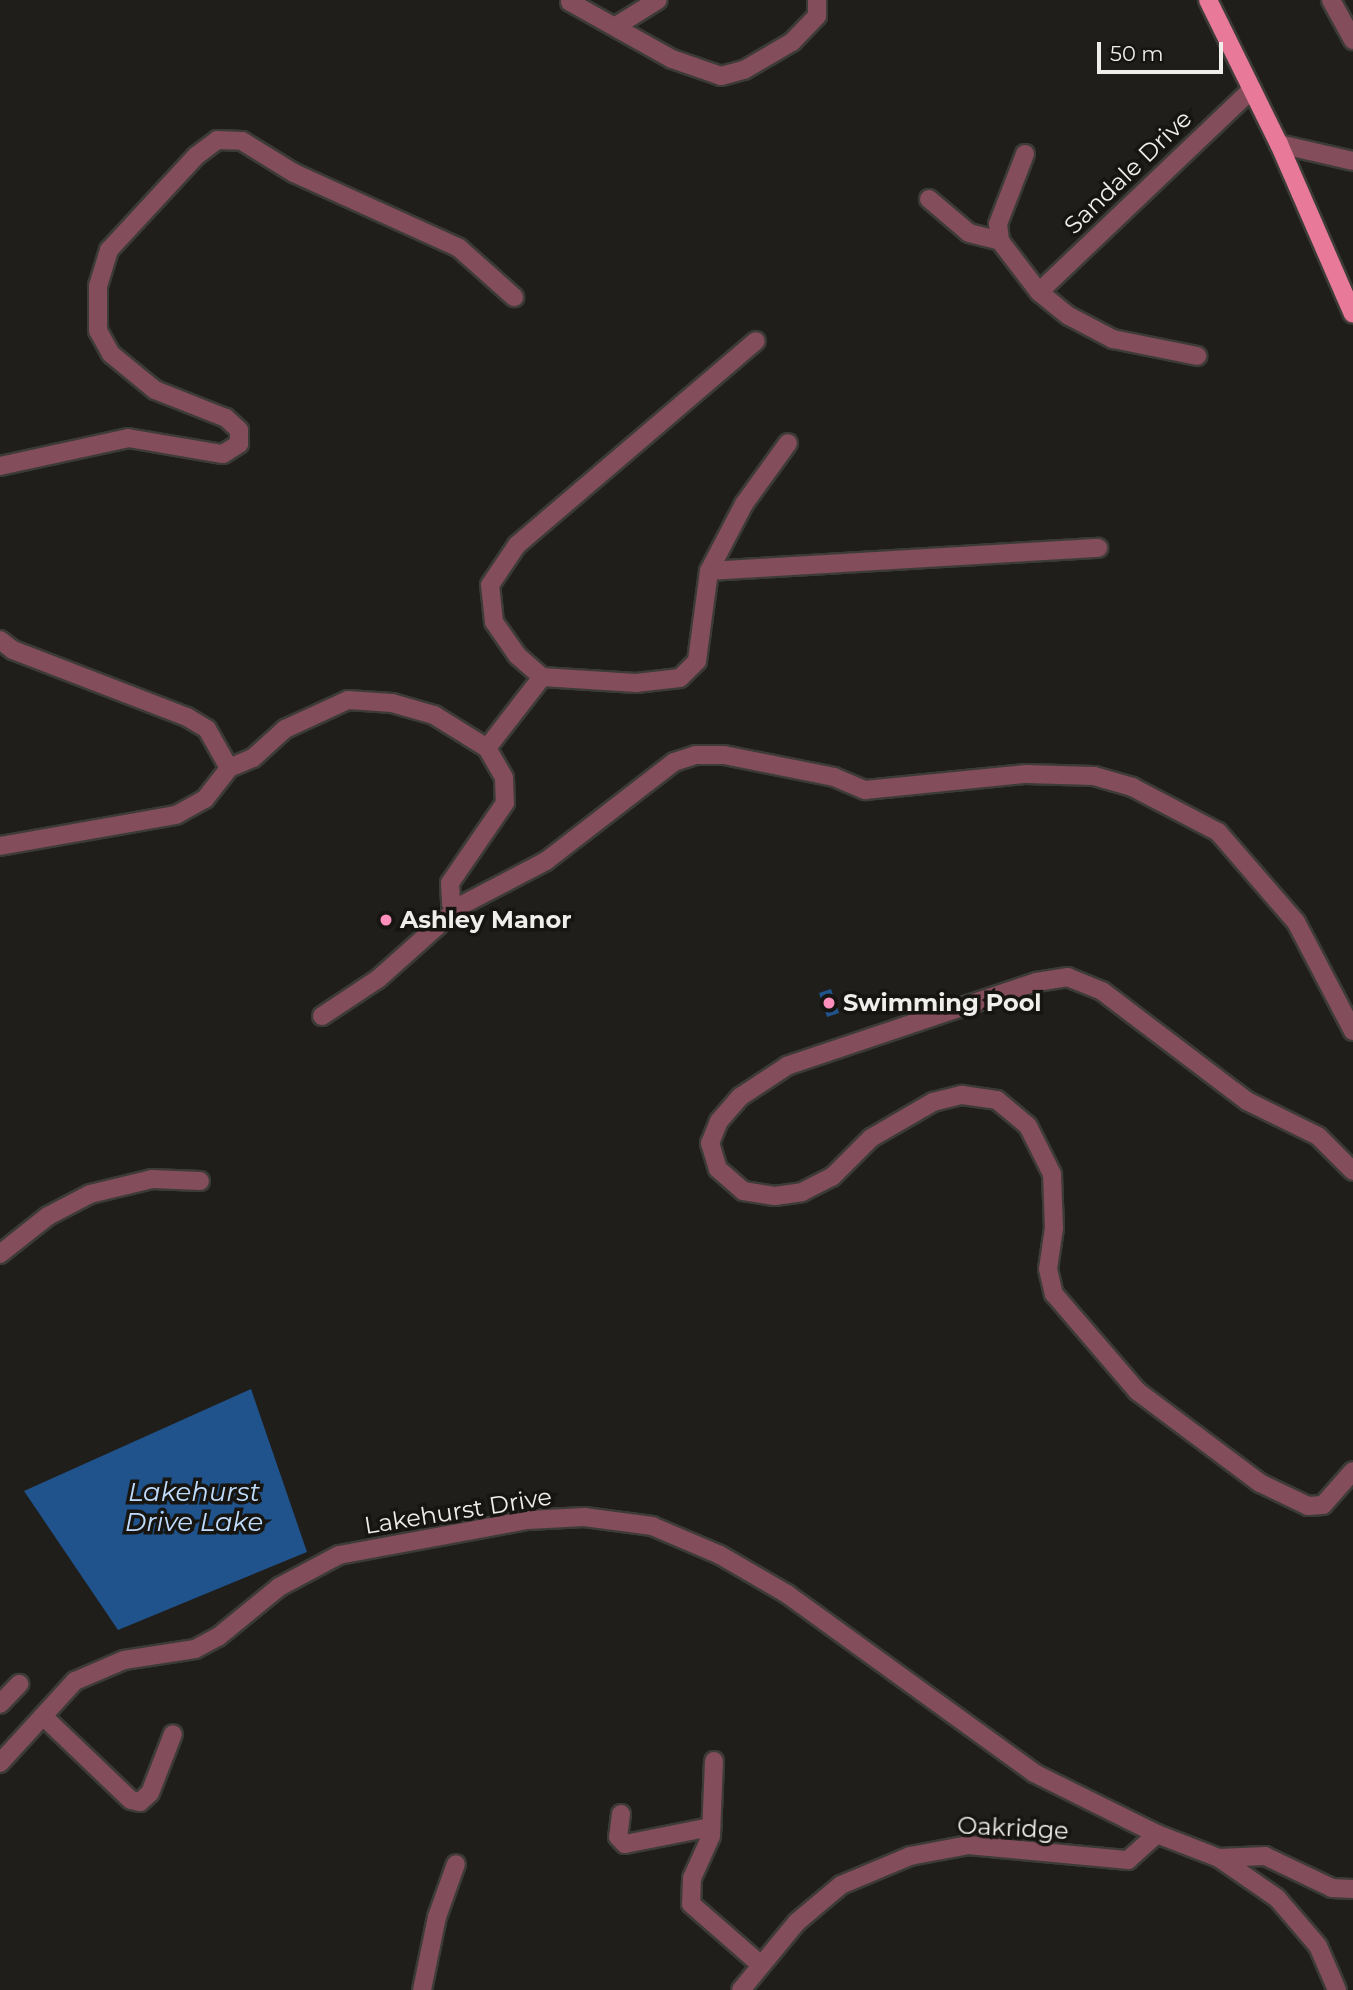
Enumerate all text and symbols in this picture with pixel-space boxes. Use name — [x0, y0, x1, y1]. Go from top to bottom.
scale bar — [1101, 28, 1227, 72]
text: 50 m — [1110, 41, 1164, 66]
street label: Sandale Drive — [1058, 104, 1198, 240]
place label: Ashley Manor — [400, 906, 572, 934]
marker: Ashley Manor — [378, 912, 394, 928]
place label: Swimming Pool — [843, 989, 1042, 1017]
marker: Swimming Pool — [821, 995, 837, 1011]
water label: Lakehurst Drive Lake — [125, 1477, 263, 1538]
street label: Lakehurst Drive — [362, 1482, 554, 1540]
street label: Oakridge — [957, 1811, 1069, 1845]

